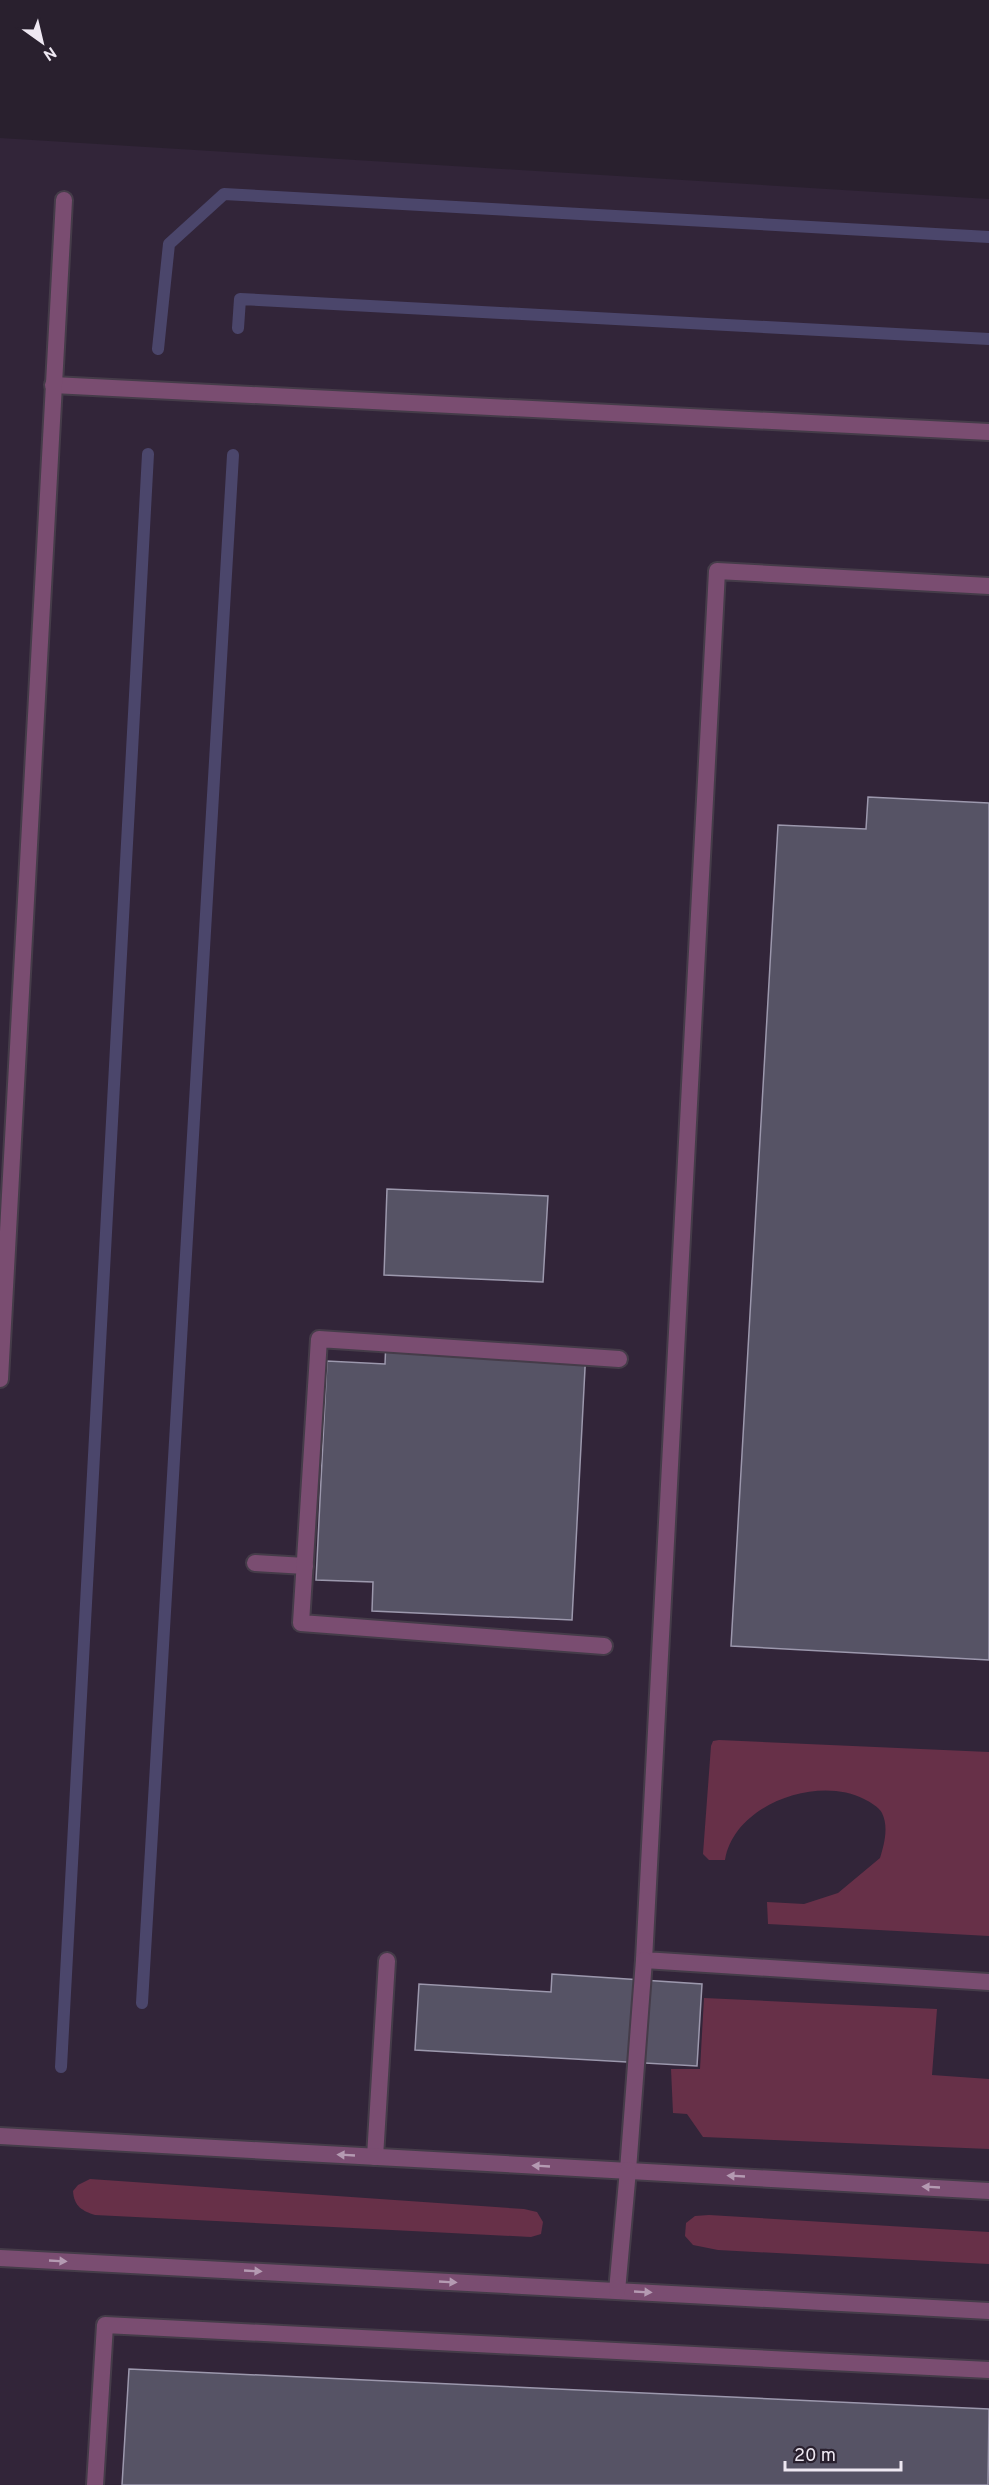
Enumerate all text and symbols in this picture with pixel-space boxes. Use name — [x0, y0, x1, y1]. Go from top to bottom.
north arrow — [12, 12, 72, 72]
text: N — [39, 41, 60, 64]
one-way arrow — [337, 2151, 356, 2160]
one-way arrow — [532, 2161, 551, 2170]
one-way arrow — [726, 2172, 745, 2181]
one-way arrow — [921, 2183, 940, 2192]
one-way arrow — [49, 2256, 68, 2265]
one-way arrow — [244, 2267, 263, 2276]
one-way arrow — [438, 2277, 457, 2286]
one-way arrow — [633, 2287, 652, 2297]
scale bar — [785, 2434, 900, 2472]
text: 20 m — [794, 2445, 836, 2468]

